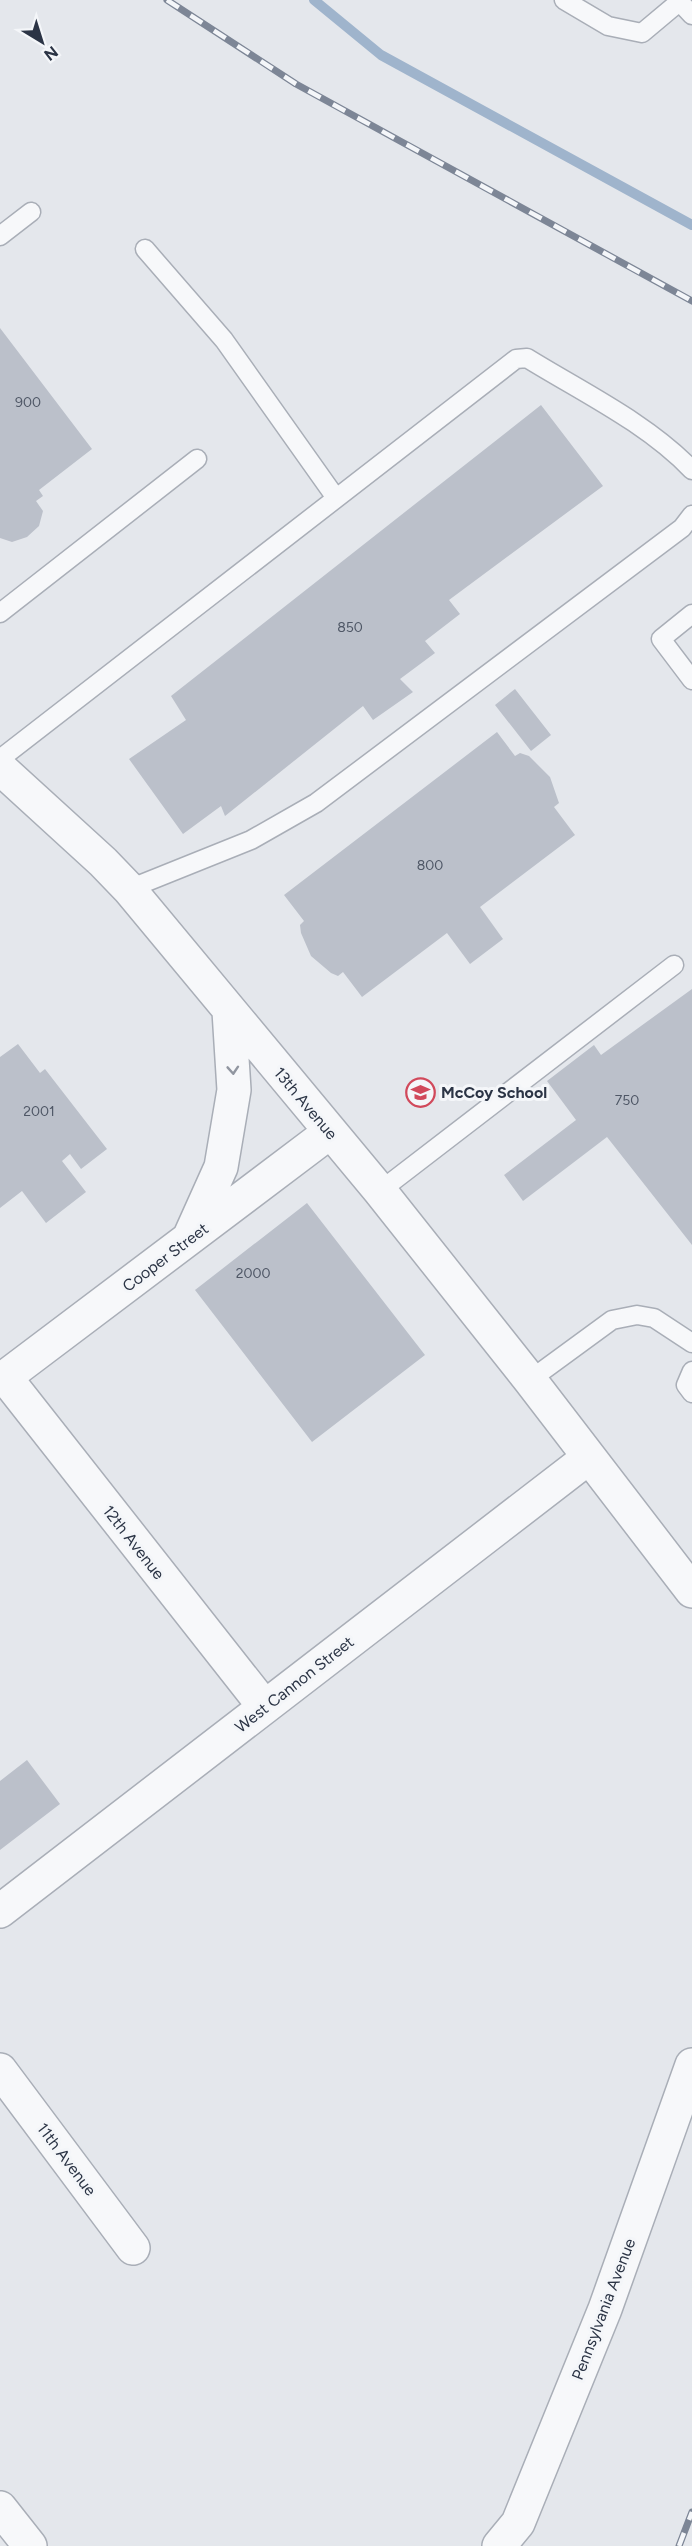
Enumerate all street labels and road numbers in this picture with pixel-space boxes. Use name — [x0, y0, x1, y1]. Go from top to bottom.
street label: 13th Avenue — [270, 1063, 341, 1143]
street label: Cooper Street — [119, 1219, 212, 1296]
street label: 12th Avenue — [99, 1502, 169, 1583]
street label: West Cannon Street — [231, 1632, 357, 1737]
street label: 11th Avenue — [33, 2119, 100, 2200]
street label: Pennsylvania Avenue — [568, 2235, 639, 2383]

